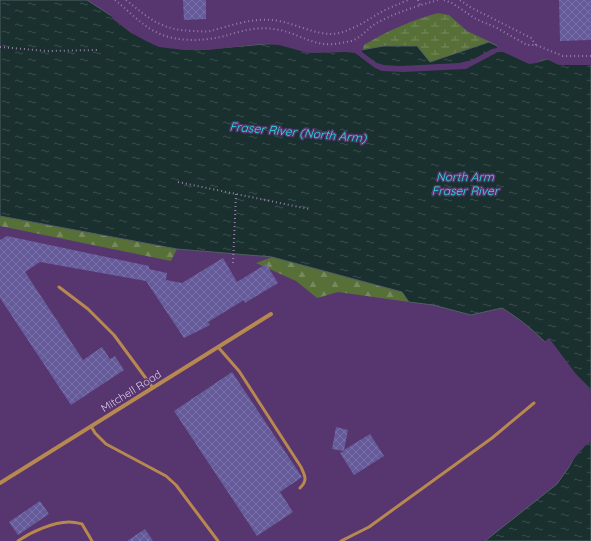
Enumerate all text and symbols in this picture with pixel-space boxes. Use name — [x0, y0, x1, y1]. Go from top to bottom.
water label: Fraser River (North Arm) — [229, 119, 368, 146]
water label: North Arm Fraser River — [431, 169, 500, 198]
street label: Mitchell Road — [98, 367, 164, 415]

